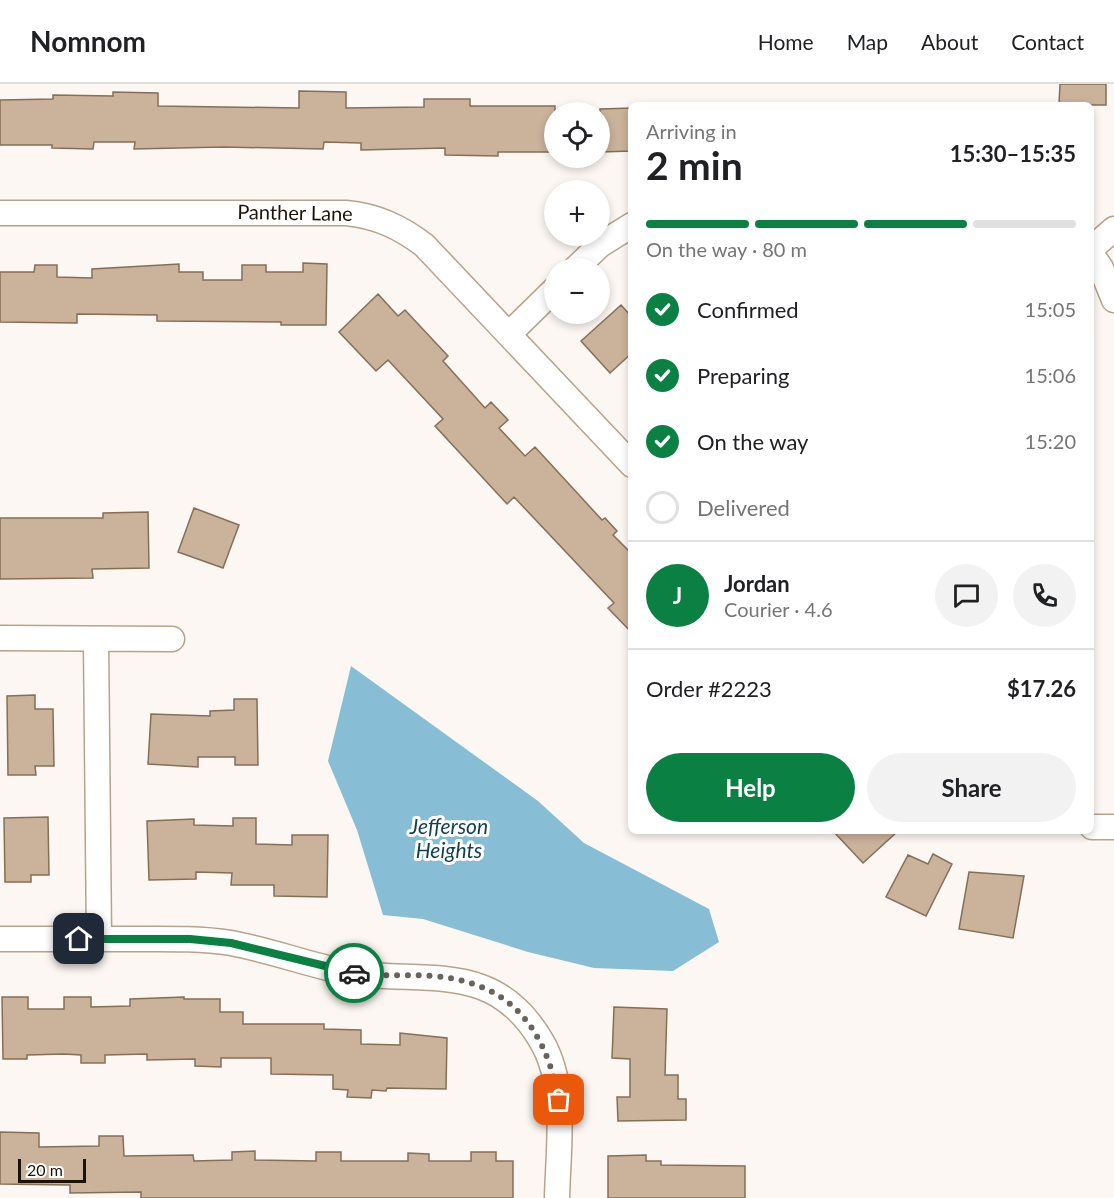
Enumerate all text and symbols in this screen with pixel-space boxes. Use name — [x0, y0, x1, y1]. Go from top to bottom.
text: Nomnom — [30, 24, 146, 58]
text: Home — [758, 29, 814, 54]
text: Map — [847, 29, 888, 54]
text: About — [921, 29, 978, 54]
text: Contact — [1011, 29, 1084, 54]
map controls — [544, 102, 610, 324]
button: locate — [544, 102, 610, 168]
text: Arriving in — [646, 119, 737, 143]
text: 15:30–15:35 — [950, 140, 1076, 167]
text: 2 min — [646, 142, 743, 188]
button: + — [544, 180, 610, 246]
street label: Panther Lane — [237, 199, 353, 225]
text: On the way · 80 m — [646, 237, 807, 261]
button: − — [544, 258, 610, 324]
icon: check — [646, 293, 679, 326]
text: Confirmed — [697, 296, 799, 323]
text: 15:05 — [1025, 297, 1076, 321]
icon: check — [646, 359, 679, 392]
text: Preparing — [697, 362, 789, 389]
text: 15:06 — [1025, 363, 1076, 387]
icon: check — [646, 425, 679, 458]
text: On the way — [697, 428, 808, 455]
text: 15:20 — [1025, 429, 1076, 453]
text: Delivered — [697, 494, 790, 521]
button: chat — [935, 564, 998, 627]
button: phone — [1013, 564, 1076, 627]
text: Jordan — [724, 570, 790, 597]
text: J — [673, 582, 682, 609]
text: Courier · 4.6 — [724, 597, 833, 621]
text: Order #2223 — [646, 675, 772, 702]
text: $17.26 — [1007, 675, 1076, 702]
button: Help — [646, 753, 855, 822]
button: Share — [867, 753, 1076, 822]
water label: Jefferson Heights — [409, 813, 488, 862]
pin — [53, 913, 104, 964]
icon: home — [62, 922, 95, 955]
courier — [324, 943, 384, 1003]
icon: car — [338, 957, 371, 990]
pin — [533, 1074, 584, 1125]
icon: bag — [542, 1083, 575, 1116]
scale bar — [18, 1156, 86, 1184]
text: 20 m — [27, 1160, 63, 1179]

